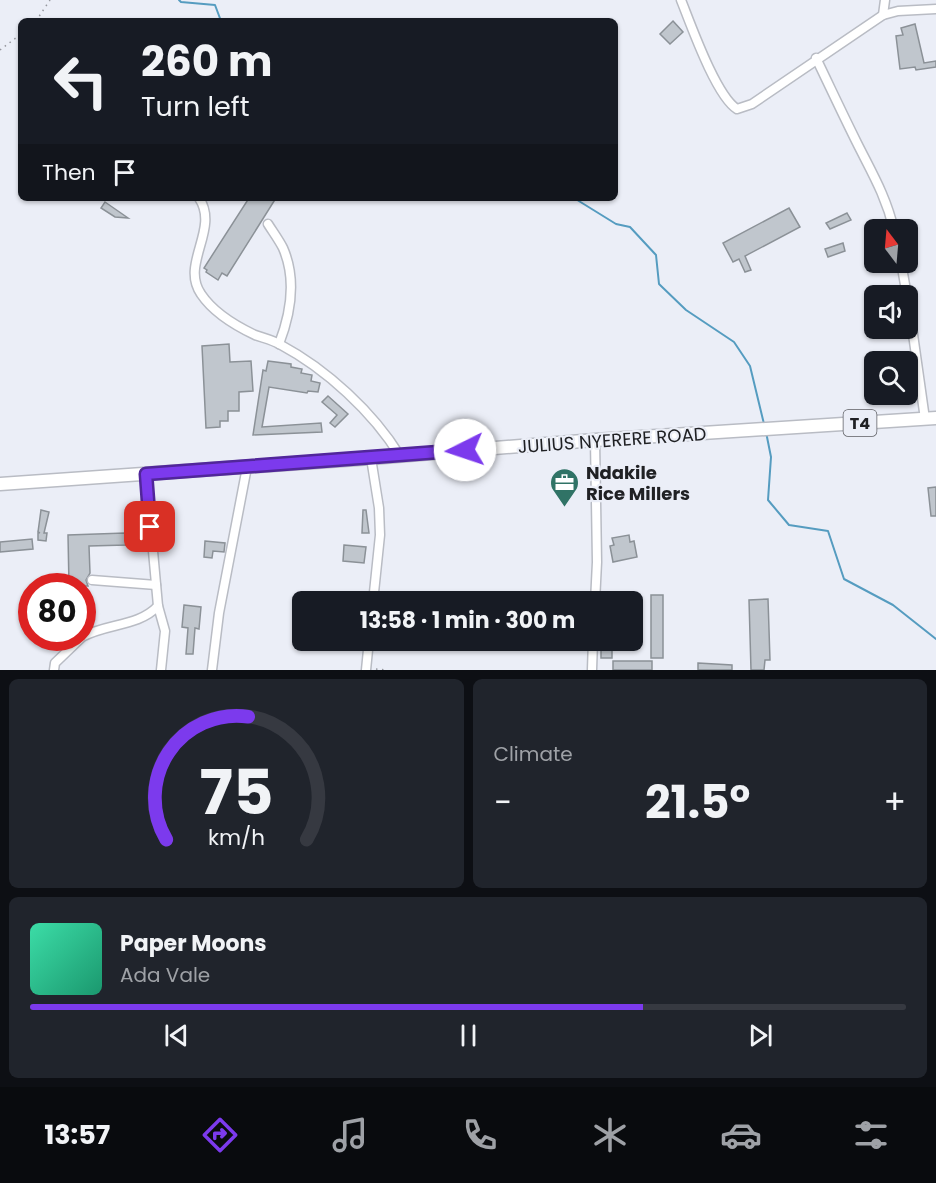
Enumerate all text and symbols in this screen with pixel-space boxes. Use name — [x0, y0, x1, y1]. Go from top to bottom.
text: 260 m — [141, 32, 273, 91]
icon: left — [42, 42, 120, 120]
text: Turn left — [141, 88, 250, 125]
icon: arrive — [108, 156, 141, 189]
text: Then — [42, 157, 96, 188]
north arrow — [864, 219, 918, 273]
map controls — [864, 219, 918, 405]
button: sound — [864, 285, 918, 339]
button: search — [864, 351, 918, 405]
road number: T4 — [844, 410, 876, 436]
position arrow — [433, 418, 497, 482]
street label: JULIUS NYERERE ROAD — [517, 421, 707, 459]
place label: Ndakile Rice Millers — [586, 460, 690, 506]
office icon: Ndakile Rice Millers — [549, 466, 581, 508]
pin — [124, 501, 175, 552]
icon: arrive — [133, 510, 166, 543]
speed limit sign: 80 — [18, 573, 96, 651]
text: 13:58 · 1 min · 300 m — [360, 605, 575, 636]
text: Climate — [494, 740, 573, 768]
text: 75 — [199, 748, 273, 836]
text: 21.5° — [645, 771, 750, 834]
text: − — [494, 779, 512, 826]
text: + — [883, 779, 906, 826]
text: km/h — [208, 823, 265, 854]
text: Paper Moons — [120, 928, 267, 959]
text: Ada Vale — [120, 961, 210, 989]
icon: previous — [160, 1019, 193, 1052]
icon: pause — [452, 1019, 485, 1052]
icon: next — [744, 1019, 777, 1052]
icon: directions — [199, 1114, 241, 1156]
icon: music — [329, 1114, 371, 1156]
icon: phone — [459, 1114, 501, 1156]
icon: climate — [589, 1114, 631, 1156]
icon: car — [720, 1114, 762, 1156]
icon: filters — [850, 1114, 892, 1156]
text: 13:57 — [44, 1116, 110, 1153]

